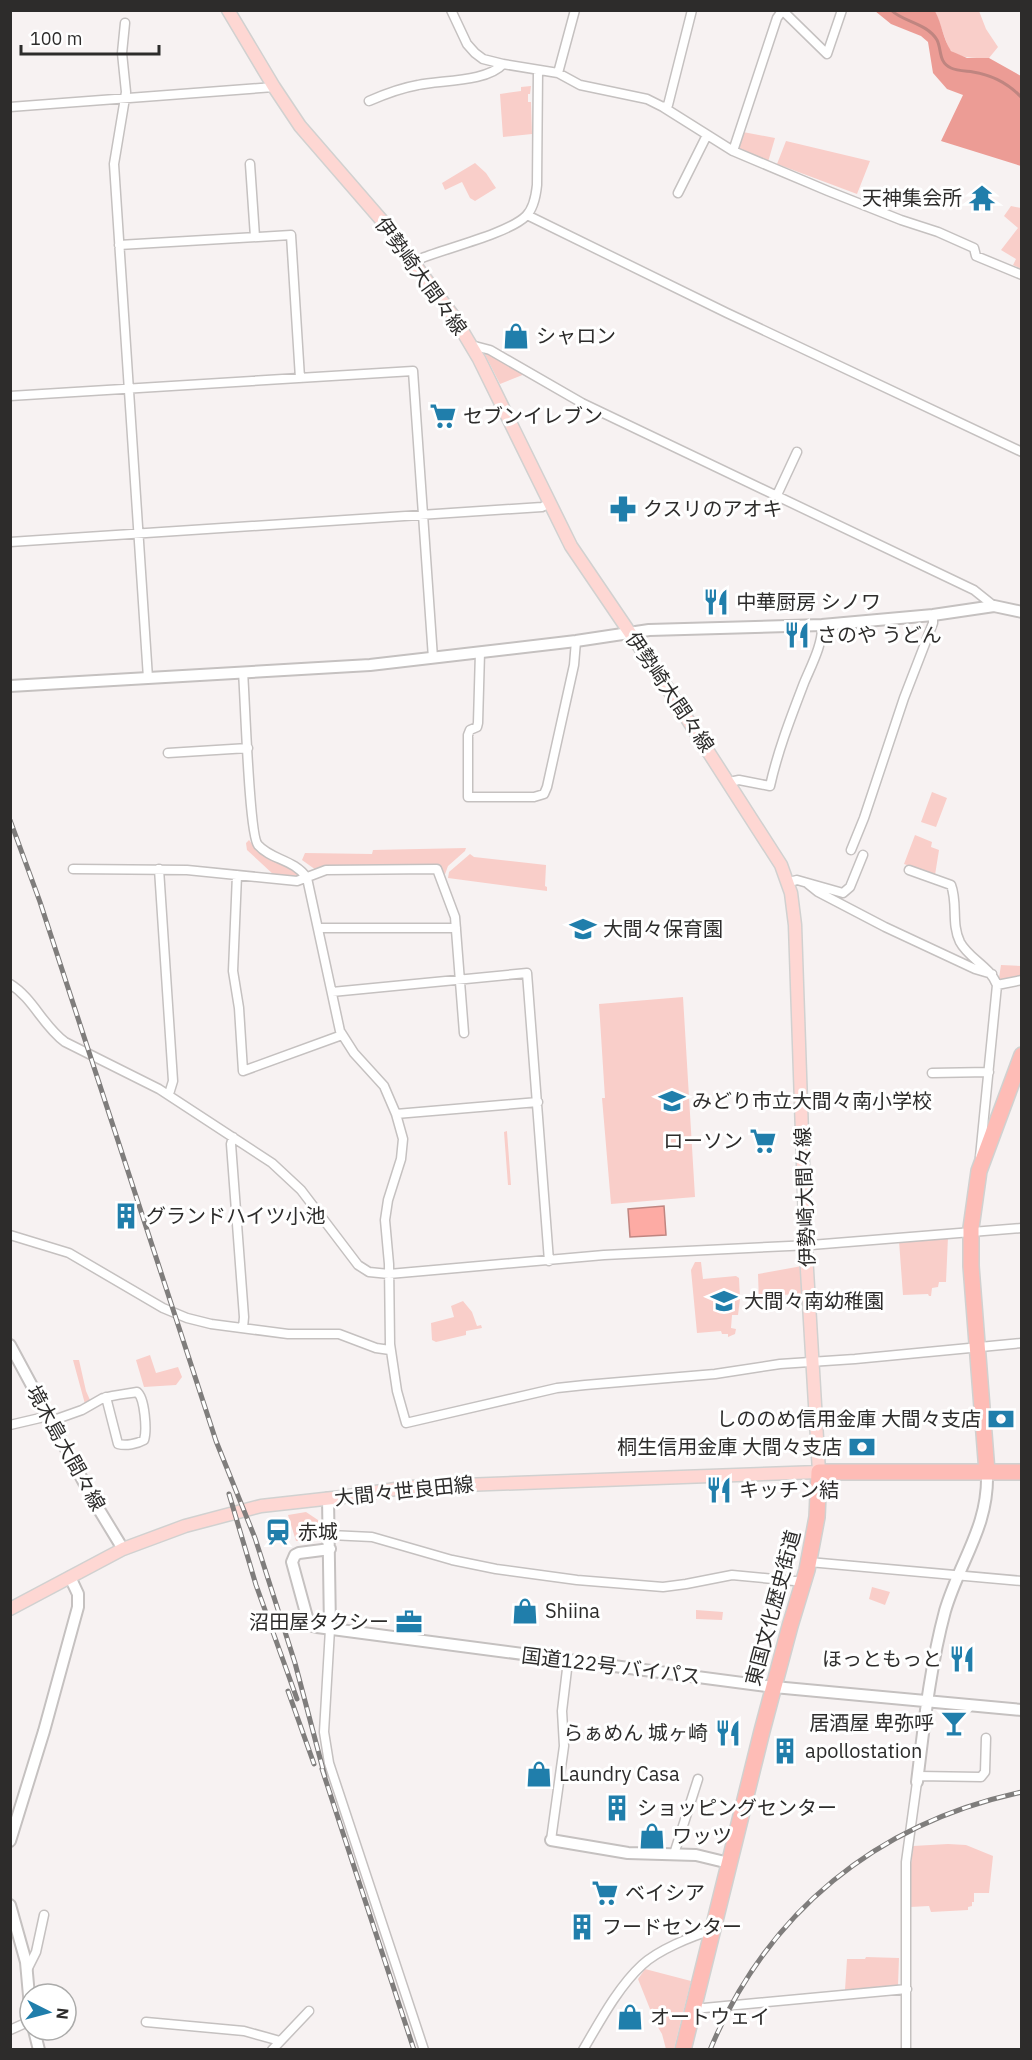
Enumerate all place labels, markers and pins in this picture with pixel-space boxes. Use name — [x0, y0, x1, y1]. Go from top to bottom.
temple icon: 天神集会所 — [967, 183, 997, 213]
place label: 天神集会所 — [862, 184, 962, 211]
shop icon: シャロン — [501, 321, 531, 351]
place label: シャロン — [536, 322, 616, 349]
supermarket icon: セブンイレブン — [428, 401, 458, 431]
place label: セブンイレブン — [463, 402, 603, 429]
pharmacy icon: クスリのアオキ — [608, 494, 638, 524]
place label: クスリのアオキ — [643, 495, 782, 522]
restaurant icon: 中華厨房 シノワ — [701, 587, 731, 617]
place label: 中華厨房 シノワ — [736, 588, 881, 615]
restaurant icon: さのや うどん — [782, 620, 812, 650]
place label: さのや うどん — [817, 621, 942, 648]
school or university icon: 大間々保育園 — [568, 914, 598, 944]
place label: 大間々保育園 — [603, 915, 723, 942]
school or university icon: みどり市立大間々南小学校 — [657, 1086, 687, 1116]
place label: みどり市立大間々南小学校 — [692, 1087, 932, 1114]
supermarket icon: ローソン — [748, 1126, 778, 1156]
place label: ローソン — [663, 1127, 743, 1154]
building icon: グランドハイツ小池 — [111, 1201, 141, 1231]
place label: グランドハイツ小池 — [146, 1202, 326, 1229]
school or university icon: 大間々南幼稚園 — [709, 1286, 739, 1316]
place label: 大間々南幼稚園 — [744, 1287, 884, 1314]
bank icon: しののめ信用金庫 大間々支店 — [986, 1404, 1016, 1434]
place label: しののめ信用金庫 大間々支店 — [716, 1405, 981, 1432]
bank icon: 桐生信用金庫 大間々支店 — [847, 1432, 877, 1462]
place label: 桐生信用金庫 大間々支店 — [617, 1433, 842, 1460]
restaurant icon: キッチン結 — [704, 1475, 734, 1505]
place label: キッチン結 — [739, 1476, 839, 1503]
station icon: 赤城 — [263, 1517, 293, 1547]
place label: 赤城 — [298, 1518, 338, 1545]
shop icon: Shiina — [510, 1596, 540, 1626]
place label: Shiina — [545, 1597, 600, 1624]
office icon: 沼田屋タクシー — [394, 1607, 424, 1637]
place label: 沼田屋タクシー — [249, 1608, 389, 1635]
restaurant icon: ほっともっと — [947, 1644, 977, 1674]
place label: ほっともっと — [822, 1645, 942, 1672]
bar icon: 居酒屋 卑弥呼 — [939, 1708, 969, 1738]
place label: 居酒屋 卑弥呼 — [809, 1709, 934, 1736]
restaurant icon: らぁめん 城ヶ崎 — [713, 1718, 743, 1748]
place label: らぁめん 城ヶ崎 — [563, 1719, 708, 1746]
building icon: apollostation — [770, 1736, 800, 1766]
place label: apollostation — [805, 1737, 922, 1764]
shop icon: Laundry Casa — [524, 1759, 554, 1789]
place label: Laundry Casa — [559, 1760, 680, 1787]
building icon: ショッピングセンター — [602, 1793, 632, 1823]
place label: ショッピングセンター — [637, 1794, 837, 1821]
shop icon: ワッツ — [637, 1821, 667, 1851]
place label: ワッツ — [672, 1822, 732, 1849]
supermarket icon: ベイシア — [590, 1878, 620, 1908]
place label: ベイシア — [625, 1879, 705, 1906]
building icon: フードセンター — [567, 1912, 597, 1942]
place label: フードセンター — [602, 1913, 742, 1940]
shop icon: オートウェイ — [615, 2002, 645, 2032]
place label: オートウェイ — [650, 2003, 770, 2030]

